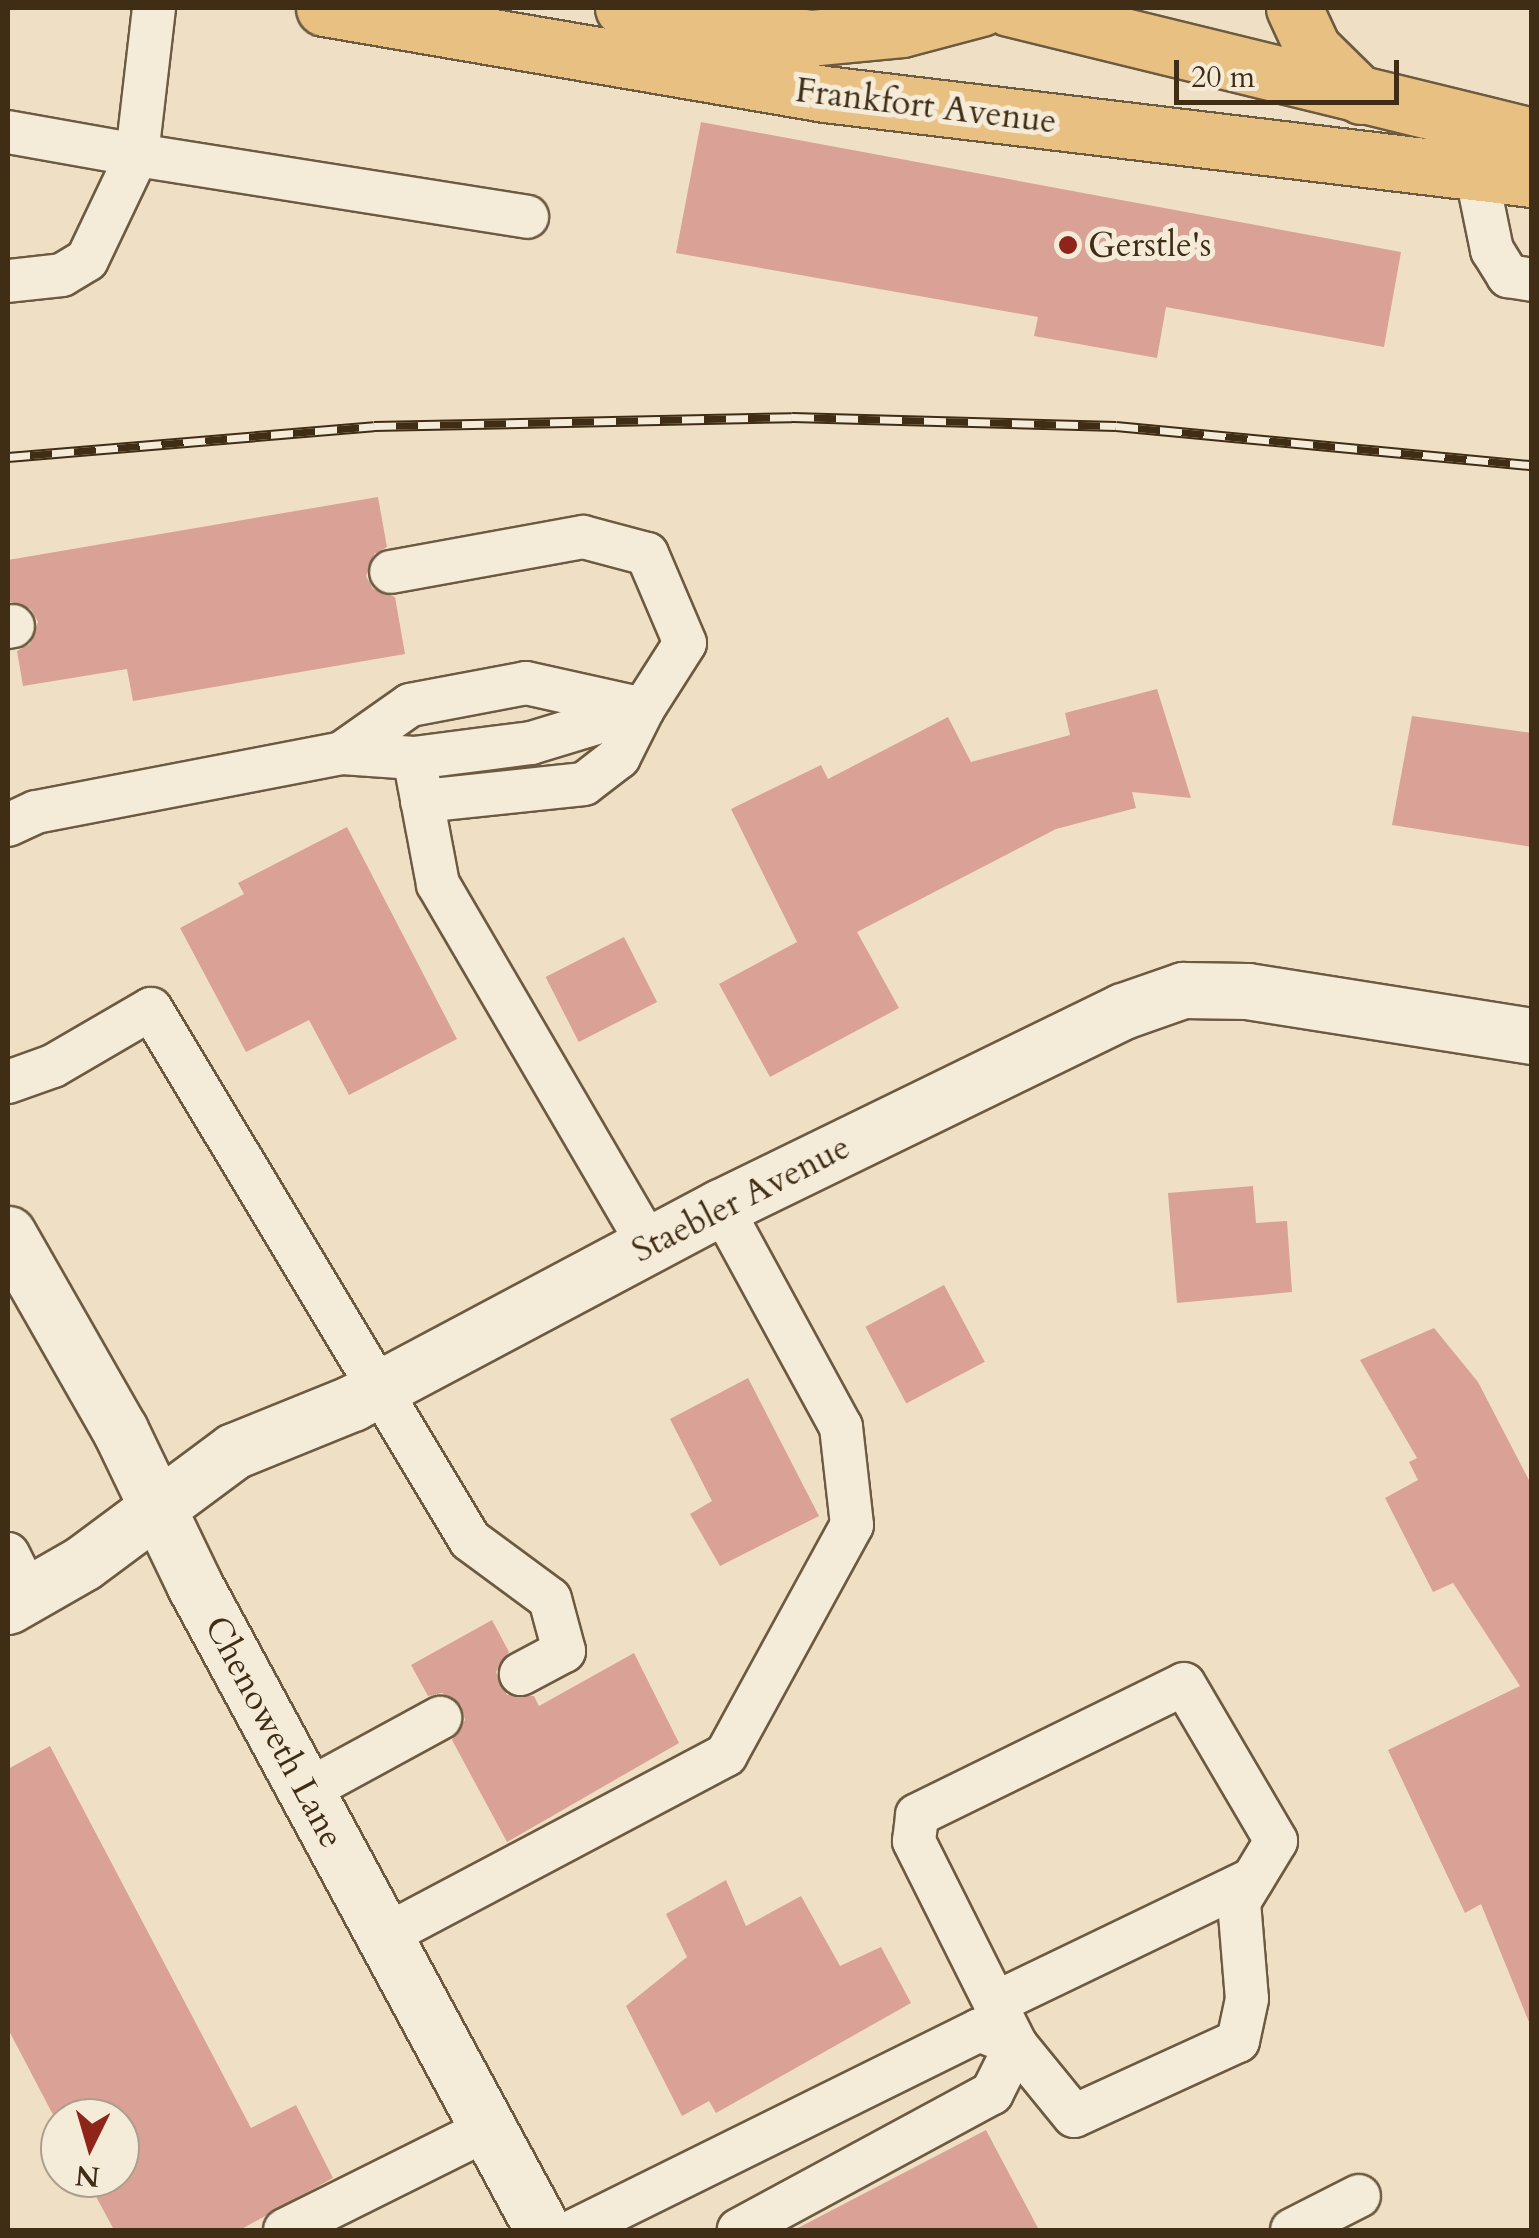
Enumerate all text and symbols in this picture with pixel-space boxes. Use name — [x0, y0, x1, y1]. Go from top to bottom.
scale bar — [1179, 40, 1404, 102]
text: 20 m — [1191, 57, 1255, 98]
street label: Frankfort Avenue — [793, 69, 1059, 143]
place label: Gerstle's — [1088, 224, 1212, 266]
marker: Gerstle's — [1057, 234, 1079, 256]
street label: Staebler Avenue — [625, 1126, 857, 1272]
street label: Chenoweth Lane — [195, 1609, 353, 1855]
north arrow — [40, 2098, 140, 2198]
text: N — [74, 2156, 101, 2196]

